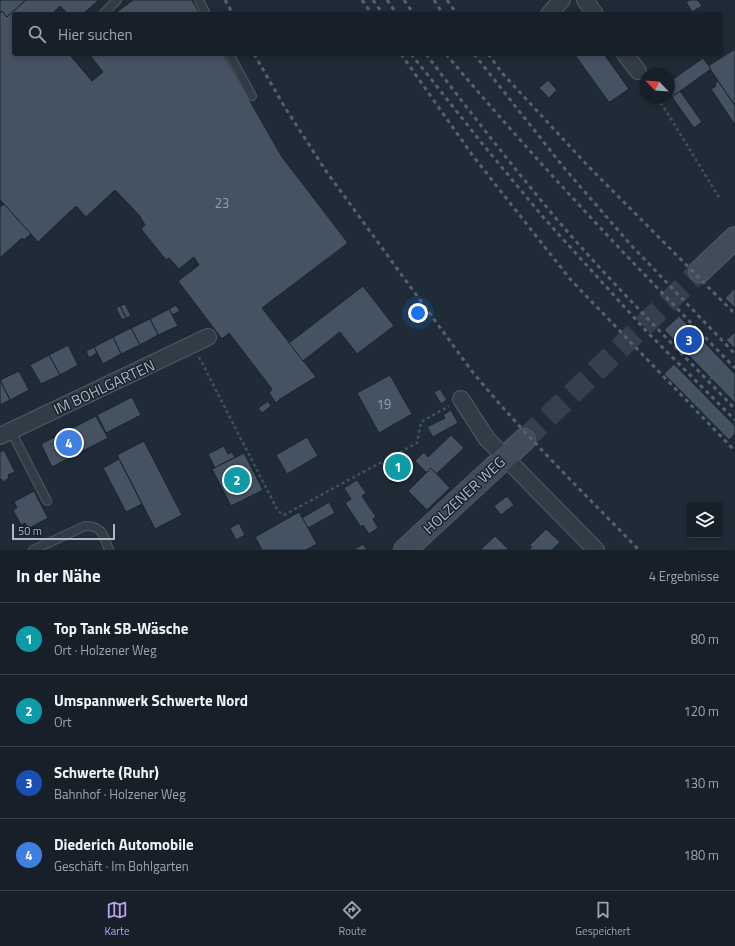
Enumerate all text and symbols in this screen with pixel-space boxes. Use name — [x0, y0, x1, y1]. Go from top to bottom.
search box — [12, 12, 723, 56]
icon: search — [26, 23, 48, 45]
text: Hier suchen — [58, 23, 133, 46]
north arrow — [639, 68, 675, 104]
house number: 23 — [215, 193, 229, 213]
your location — [408, 303, 428, 323]
pin: 3 — [676, 325, 702, 355]
street label: IM BOHLGARTEN — [50, 353, 158, 421]
house number: 19 — [377, 394, 391, 414]
pin: 4 — [56, 428, 82, 458]
street label: HOLZENER WEG — [418, 451, 510, 539]
pin: 1 — [385, 452, 411, 482]
pin: 2 — [224, 465, 250, 495]
map controls — [687, 502, 723, 538]
button: layers — [687, 502, 723, 538]
scale bar — [12, 522, 115, 541]
text: 50 m — [18, 523, 42, 539]
text: In der Nähe — [16, 563, 101, 589]
text: 4 Ergebnisse — [649, 566, 719, 586]
text: Top Tank SB-Wäsche — [54, 617, 188, 640]
text: 1 — [25, 629, 33, 649]
text: 80 m — [691, 629, 719, 649]
text: Ort · Holzener Weg — [54, 640, 157, 660]
text: Umspannwerk Schwerte Nord — [54, 689, 248, 712]
text: 2 — [25, 701, 33, 721]
text: 120 m — [683, 701, 719, 721]
text: Ort — [54, 712, 72, 732]
text: Schwerte (Ruhr) — [54, 761, 159, 784]
text: 3 — [25, 773, 33, 793]
text: 130 m — [683, 773, 719, 793]
text: Bahnhof · Holzener Weg — [54, 784, 186, 804]
text: Diederich Automobile — [54, 833, 194, 856]
text: 4 — [25, 845, 33, 865]
text: 180 m — [683, 845, 719, 865]
text: Geschäft · Im Bohlgarten — [54, 856, 189, 876]
tab: Karte — [105, 899, 130, 939]
tab: Route — [339, 899, 366, 939]
tab: Gespeichert — [575, 899, 630, 939]

